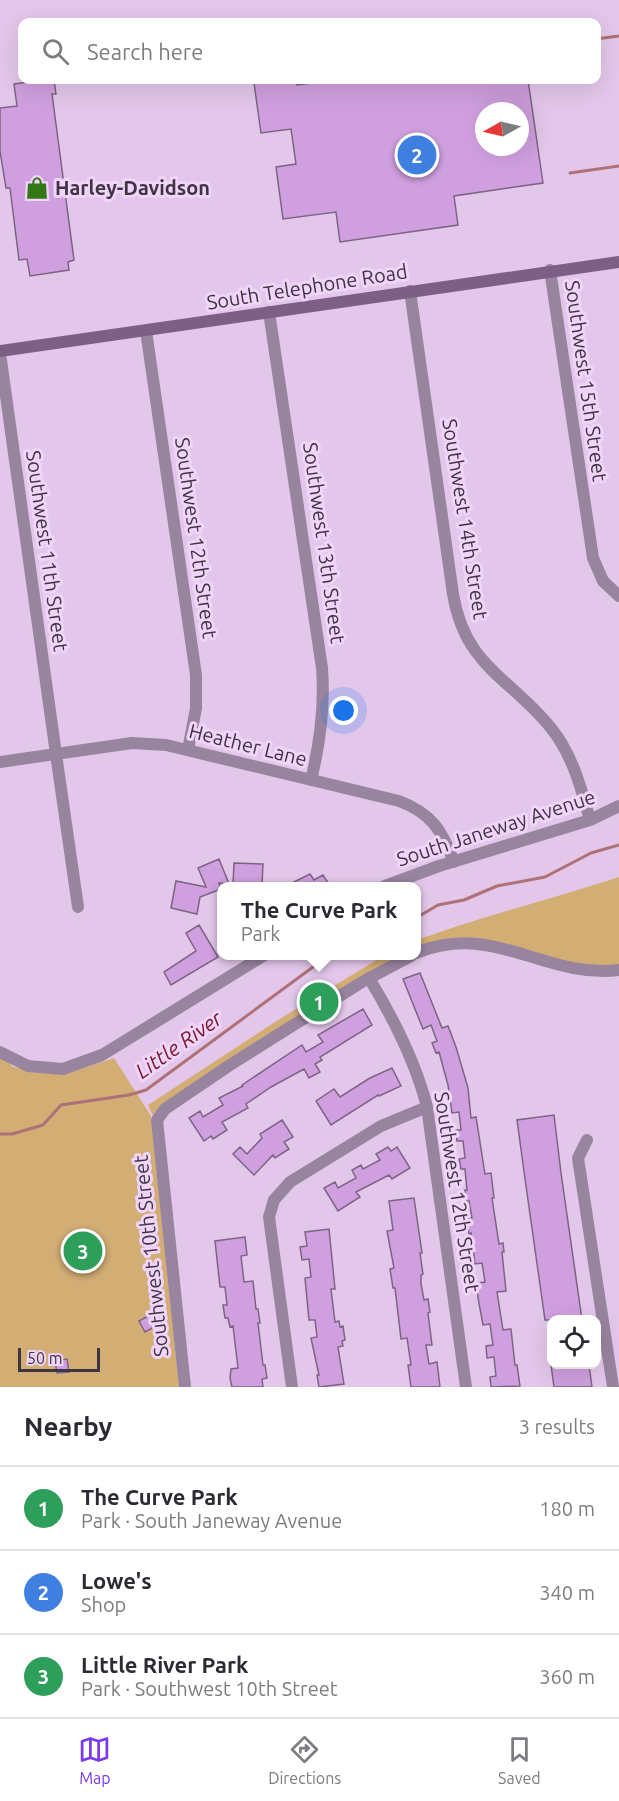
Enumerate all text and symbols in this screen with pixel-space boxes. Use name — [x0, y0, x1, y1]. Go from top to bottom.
search box — [18, 18, 601, 84]
icon: search — [39, 35, 72, 68]
text: Search here — [87, 39, 203, 64]
north arrow — [475, 102, 529, 156]
pin: 2 — [398, 132, 436, 178]
shop icon: Harley-Davidson — [24, 175, 50, 201]
place label: Harley-Davidson — [55, 176, 210, 199]
street label: South Telephone Road — [205, 259, 409, 314]
street label: Southwest 15th Street — [561, 279, 612, 483]
street label: Southwest 14th Street — [438, 417, 493, 621]
street label: Southwest 12th Street — [171, 436, 222, 640]
street label: Southwest 13th Street — [299, 441, 350, 645]
street label: Southwest 11th Street — [22, 449, 73, 653]
your location — [329, 696, 358, 725]
street label: Heather Lane — [187, 719, 309, 770]
street label: South Janeway Avenue — [394, 785, 598, 871]
popup — [217, 882, 421, 960]
text: The Curve Park — [241, 897, 397, 922]
text: Park — [241, 922, 280, 945]
pin: 1 — [300, 980, 338, 1024]
water label: Little River — [131, 1005, 227, 1083]
street label: Southwest 12th Street — [430, 1090, 485, 1294]
street label: Southwest 10th Street — [128, 1154, 173, 1358]
pin: 3 — [64, 1228, 103, 1274]
map controls — [547, 1315, 601, 1369]
button: locate — [547, 1315, 601, 1369]
scale bar — [18, 1345, 100, 1372]
text: 50 m — [27, 1349, 63, 1367]
text: Nearby — [24, 1412, 112, 1441]
text: 3 results — [519, 1415, 595, 1438]
text: The Curve Park — [81, 1484, 238, 1509]
text: 1 — [38, 1497, 49, 1520]
text: 180 m — [539, 1497, 595, 1520]
text: Park · South Janeway Avenue — [81, 1509, 342, 1532]
text: Lowe's — [81, 1568, 152, 1593]
text: 2 — [38, 1581, 49, 1604]
text: 340 m — [539, 1581, 595, 1604]
text: Shop — [81, 1593, 126, 1616]
text: Little River Park — [81, 1652, 248, 1677]
text: 3 — [38, 1665, 49, 1688]
text: 360 m — [539, 1665, 595, 1688]
text: Park · Southwest 10th Street — [81, 1677, 338, 1700]
tab: Map — [78, 1733, 111, 1787]
tab: Directions — [268, 1733, 341, 1787]
tab: Saved — [498, 1733, 541, 1787]

